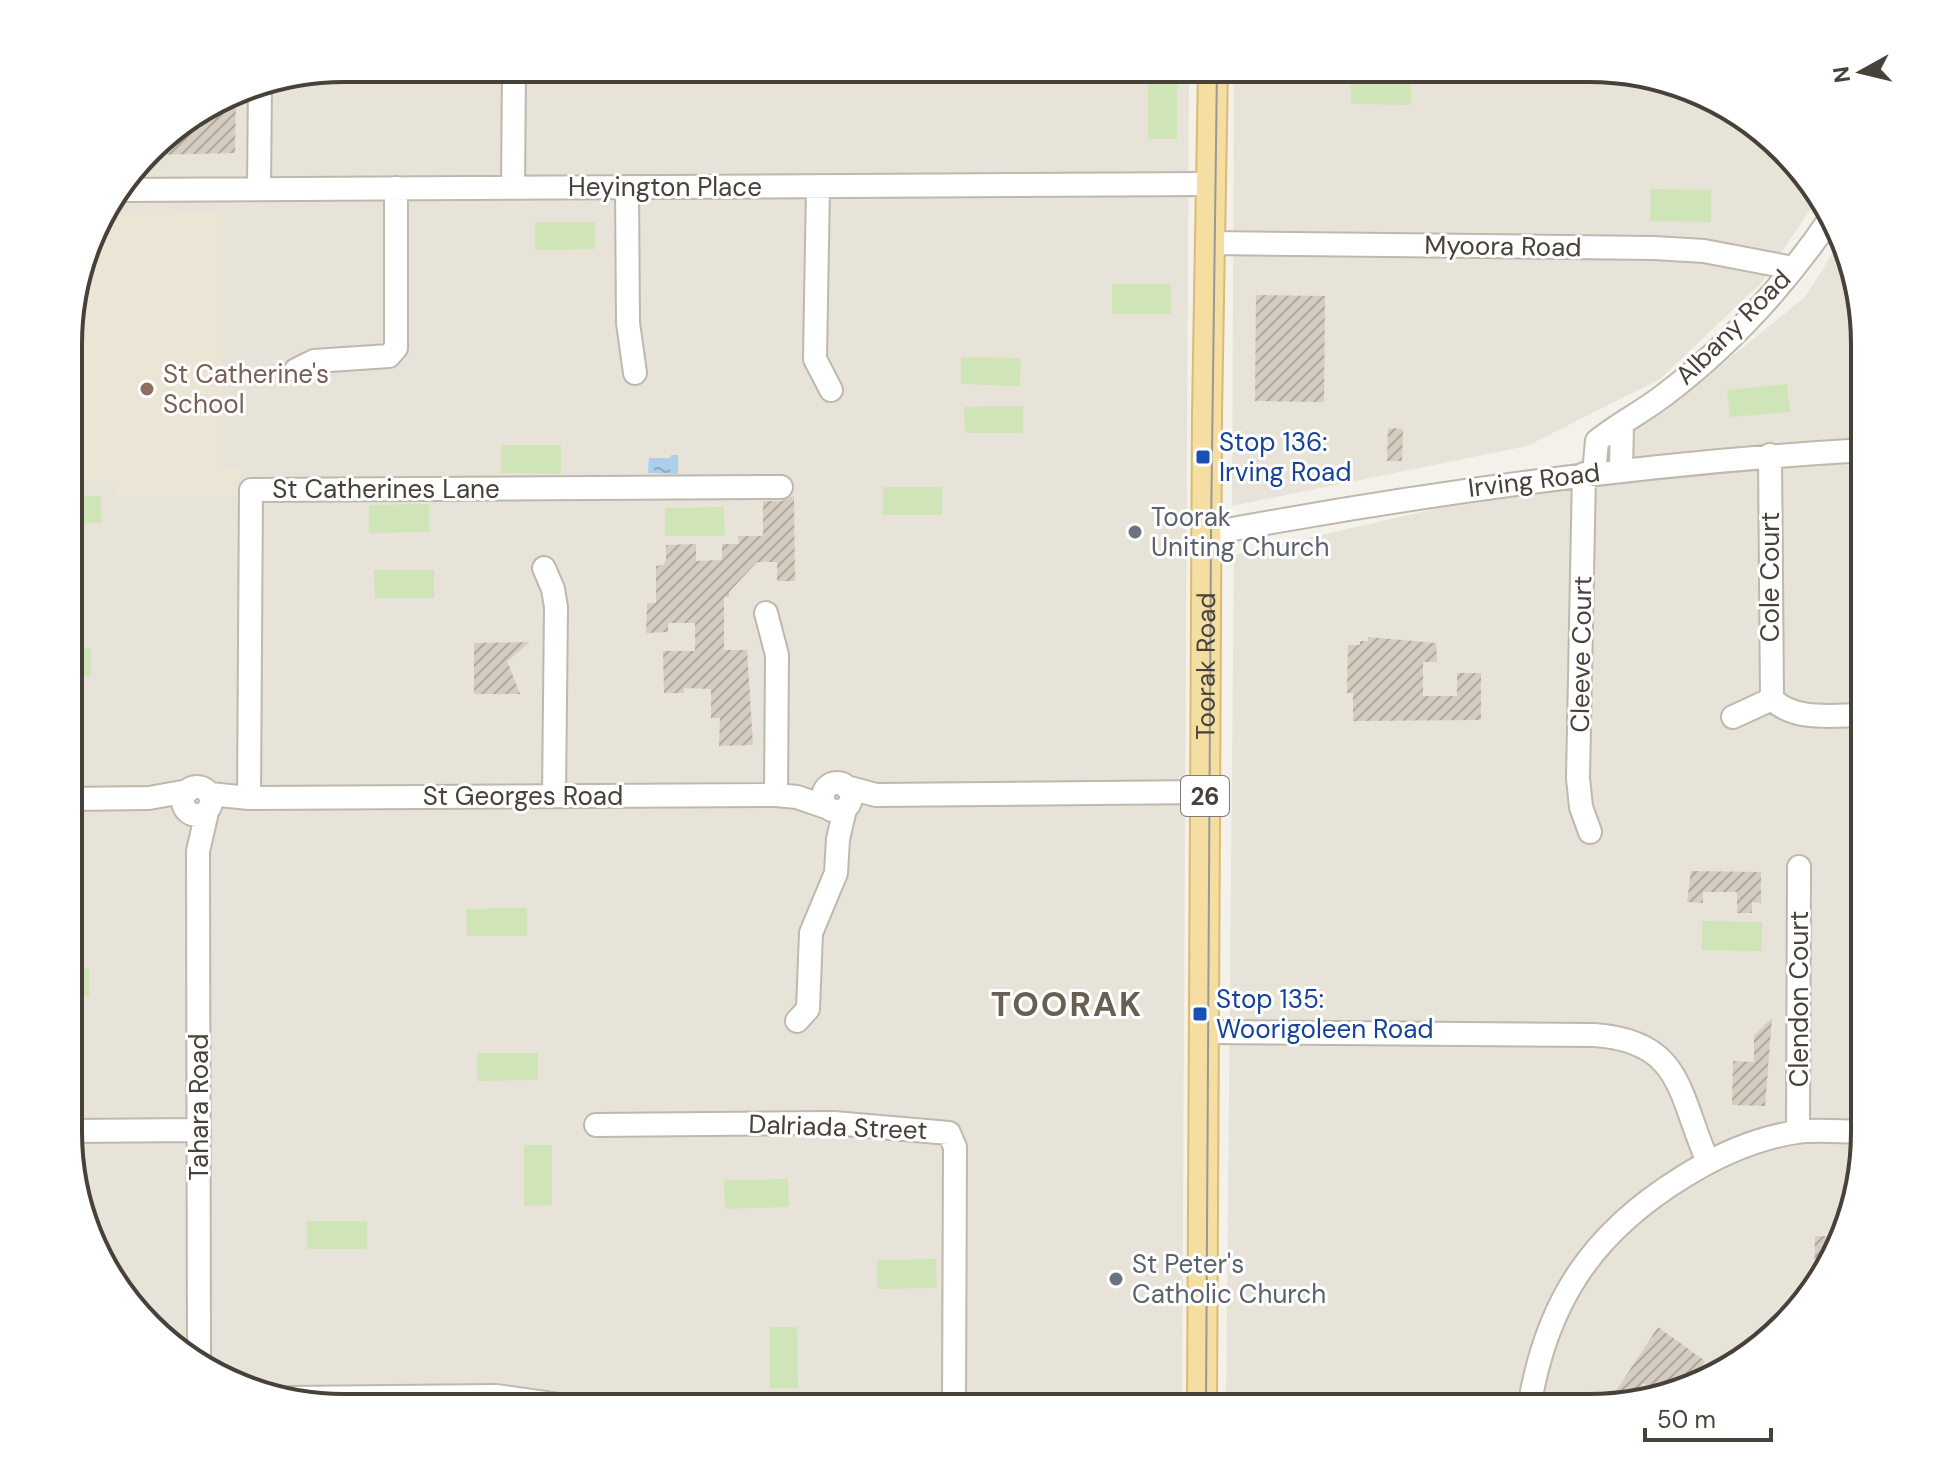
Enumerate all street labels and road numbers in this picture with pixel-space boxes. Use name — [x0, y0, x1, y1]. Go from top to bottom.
street label: Heyington Place — [568, 170, 762, 204]
street label: Myoora Road — [1424, 228, 1582, 264]
street label: Albany Road — [1668, 262, 1798, 392]
street label: Irving Road — [1466, 455, 1602, 505]
street label: St Catherines Lane — [272, 472, 500, 506]
street label: Cole Court — [1753, 512, 1787, 642]
street label: Cleeve Court — [1563, 575, 1599, 733]
street label: Toorak Road — [1188, 592, 1223, 740]
road number: 26 — [1181, 776, 1229, 816]
street label: St Georges Road — [423, 779, 623, 813]
street label: Clendon Court — [1782, 911, 1816, 1087]
street label: Tahara Road — [182, 1033, 216, 1181]
street label: Dalriada Street — [748, 1107, 928, 1147]

